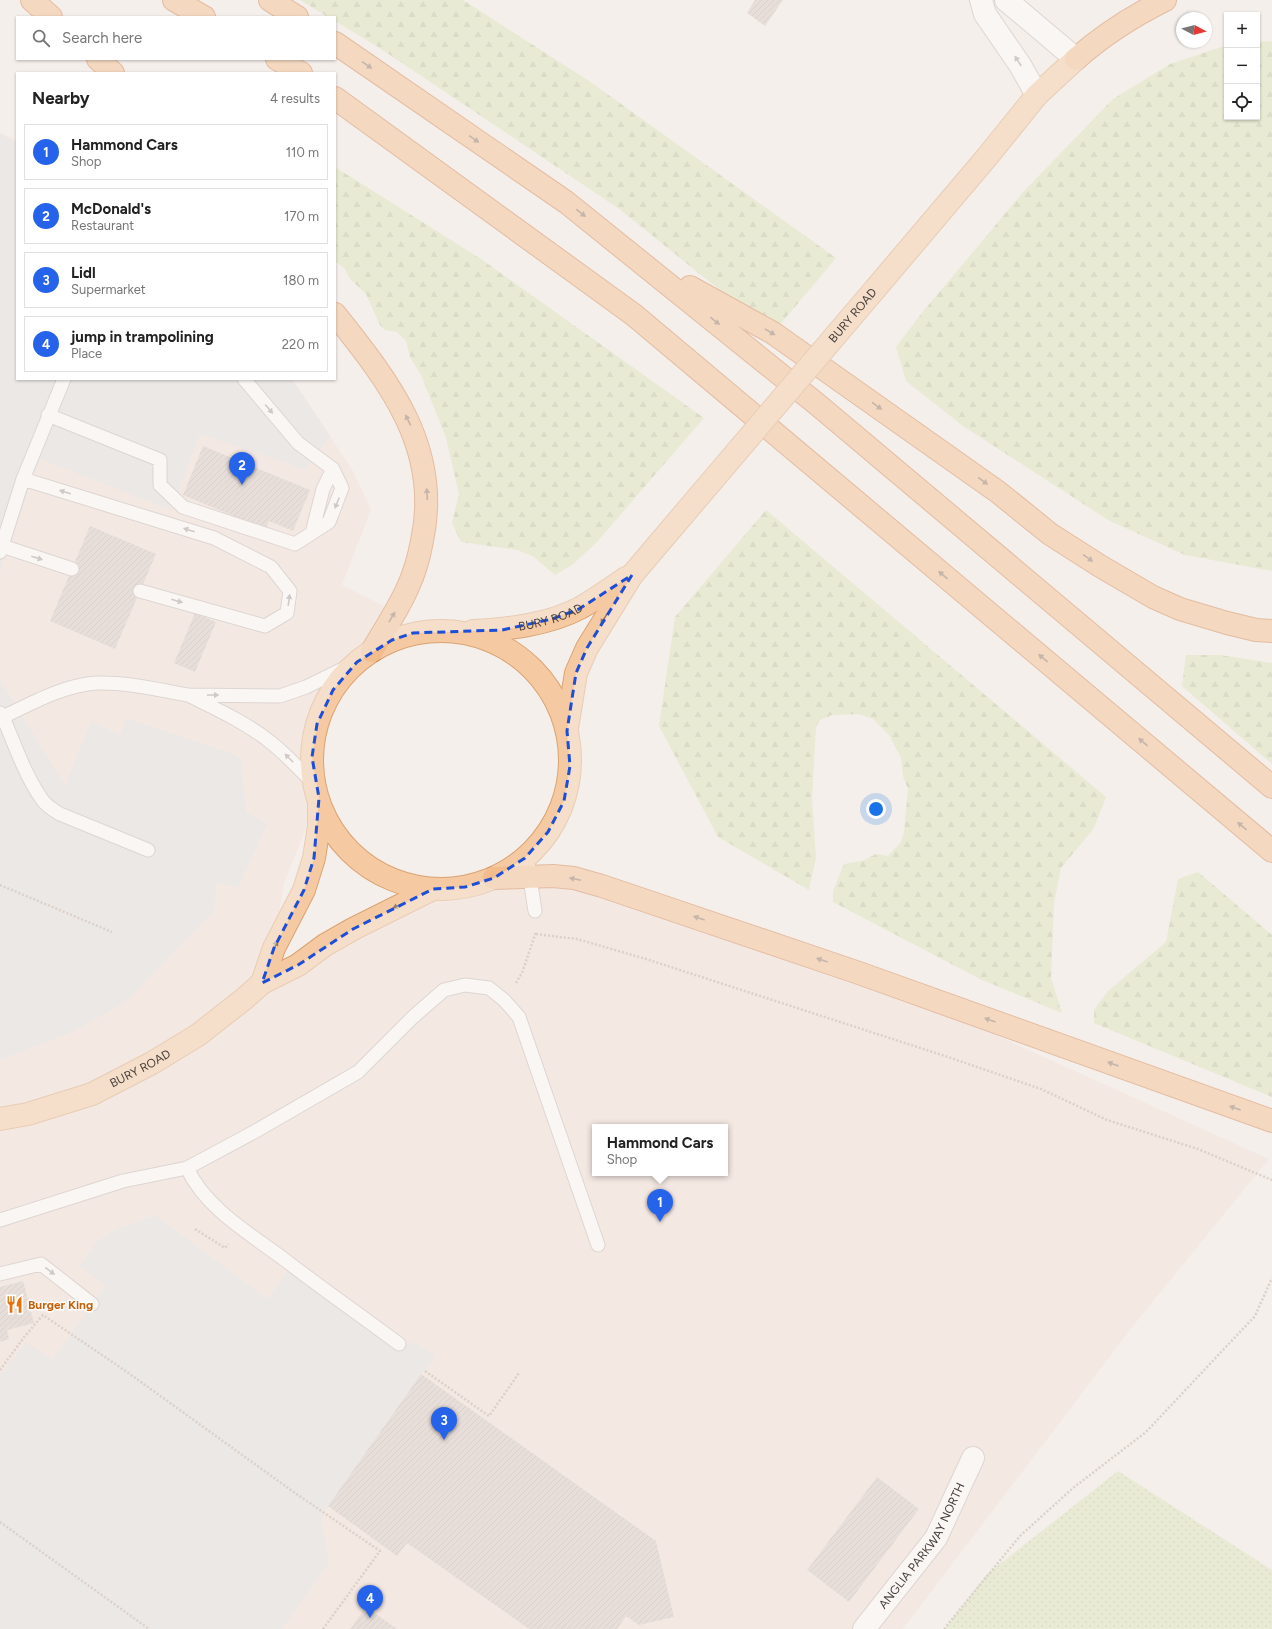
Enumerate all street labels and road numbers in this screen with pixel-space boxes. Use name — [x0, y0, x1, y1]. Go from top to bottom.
street label: BURY ROAD — [826, 285, 880, 345]
street label: BURY ROAD — [517, 601, 585, 634]
street label: BURY ROAD — [108, 1046, 173, 1091]
street label: ANGLIA PARKWAY NORTH — [876, 1481, 968, 1611]

